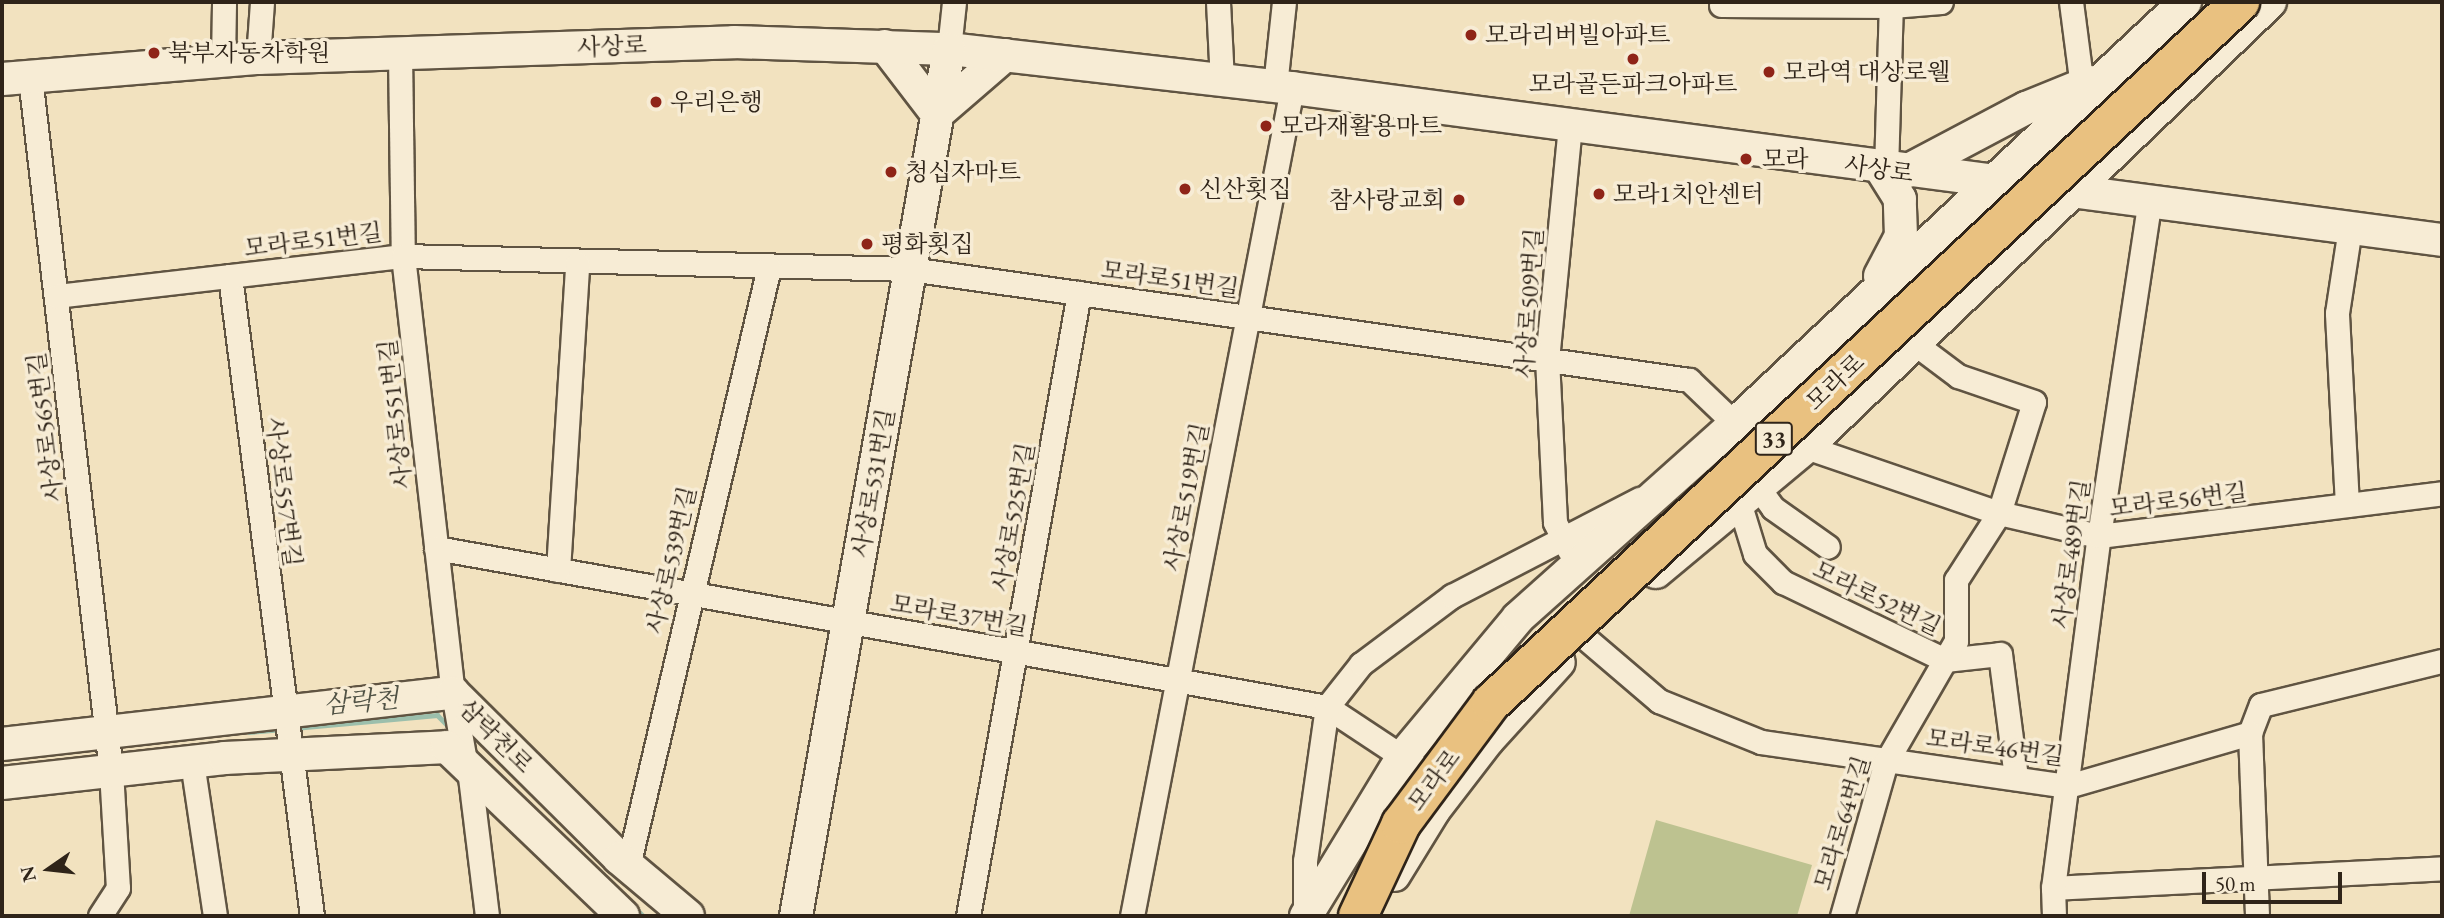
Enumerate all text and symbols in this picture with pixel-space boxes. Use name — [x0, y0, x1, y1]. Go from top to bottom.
place label: 모라리버빌아파트 — [1485, 21, 1670, 49]
marker: 모라리버빌아파트 — [1463, 27, 1479, 43]
street label: 사상로 — [577, 30, 647, 62]
place label: 북부자동차학원 — [168, 39, 330, 67]
marker: 북부자동차학원 — [146, 45, 162, 61]
marker: 모라골든파크아파트 — [1625, 51, 1641, 67]
place label: 모라역 대상로웰 — [1783, 58, 1950, 86]
marker: 모라역 대상로웰 — [1761, 64, 1777, 80]
place label: 모라골든파크아파트 — [1529, 70, 1737, 98]
place label: 우리은행 — [670, 88, 763, 116]
marker: 우리은행 — [648, 94, 664, 110]
place label: 모라재활용마트 — [1280, 112, 1442, 140]
marker: 모라재활용마트 — [1258, 118, 1274, 134]
place label: 모라 — [1762, 145, 1808, 173]
marker: 모라 — [1736, 149, 1756, 169]
street label: 사상로 — [1843, 150, 1915, 188]
place label: 청십자마트 — [905, 158, 1021, 186]
marker: 청십자마트 — [883, 164, 899, 180]
place label: 신산횟집 — [1199, 175, 1292, 203]
place label: 모라1치안센터 — [1613, 180, 1764, 208]
marker: 신산횟집 — [1177, 181, 1193, 197]
place label: 참사랑교회 — [1329, 186, 1445, 214]
marker: 모라1치안센터 — [1591, 186, 1607, 202]
marker: 참사랑교회 — [1451, 192, 1467, 208]
street label: 모라로51번길 — [242, 217, 384, 263]
street label: 사상로509번길 — [1509, 227, 1549, 379]
place label: 평화횟집 — [881, 230, 974, 258]
marker: 평화횟집 — [859, 236, 875, 252]
street label: 모라로51번길 — [1099, 255, 1241, 303]
street label: 사상로551번길 — [373, 338, 417, 490]
street label: 모라로 — [1800, 348, 1870, 416]
street label: 사상로565번길 — [22, 351, 68, 503]
street label: 사상로531번길 — [846, 406, 900, 560]
street label: 사상로557번길 — [261, 416, 307, 568]
street label: 사상로519번길 — [1158, 420, 1214, 574]
road number: 33 — [1755, 420, 1793, 458]
street label: 사상로525번길 — [986, 440, 1040, 594]
street label: 사상로489번길 — [2046, 477, 2096, 631]
street label: 모라로56번길 — [2107, 477, 2249, 523]
street label: 사상로539번길 — [640, 483, 702, 637]
street label: 모라로52번길 — [1808, 555, 1946, 641]
street label: 모라로37번길 — [888, 589, 1030, 641]
water label: 삼락천 — [322, 683, 400, 721]
street label: 삼락천로 — [453, 693, 539, 779]
street label: 모라로46번길 — [1924, 723, 2066, 771]
street label: 모라로 — [1402, 744, 1466, 816]
street label: 모라로64번길 — [1808, 752, 1876, 894]
north arrow — [14, 834, 84, 904]
scale bar — [2206, 858, 2346, 902]
text: N — [14, 864, 42, 885]
text: 50 m — [2215, 870, 2256, 897]

